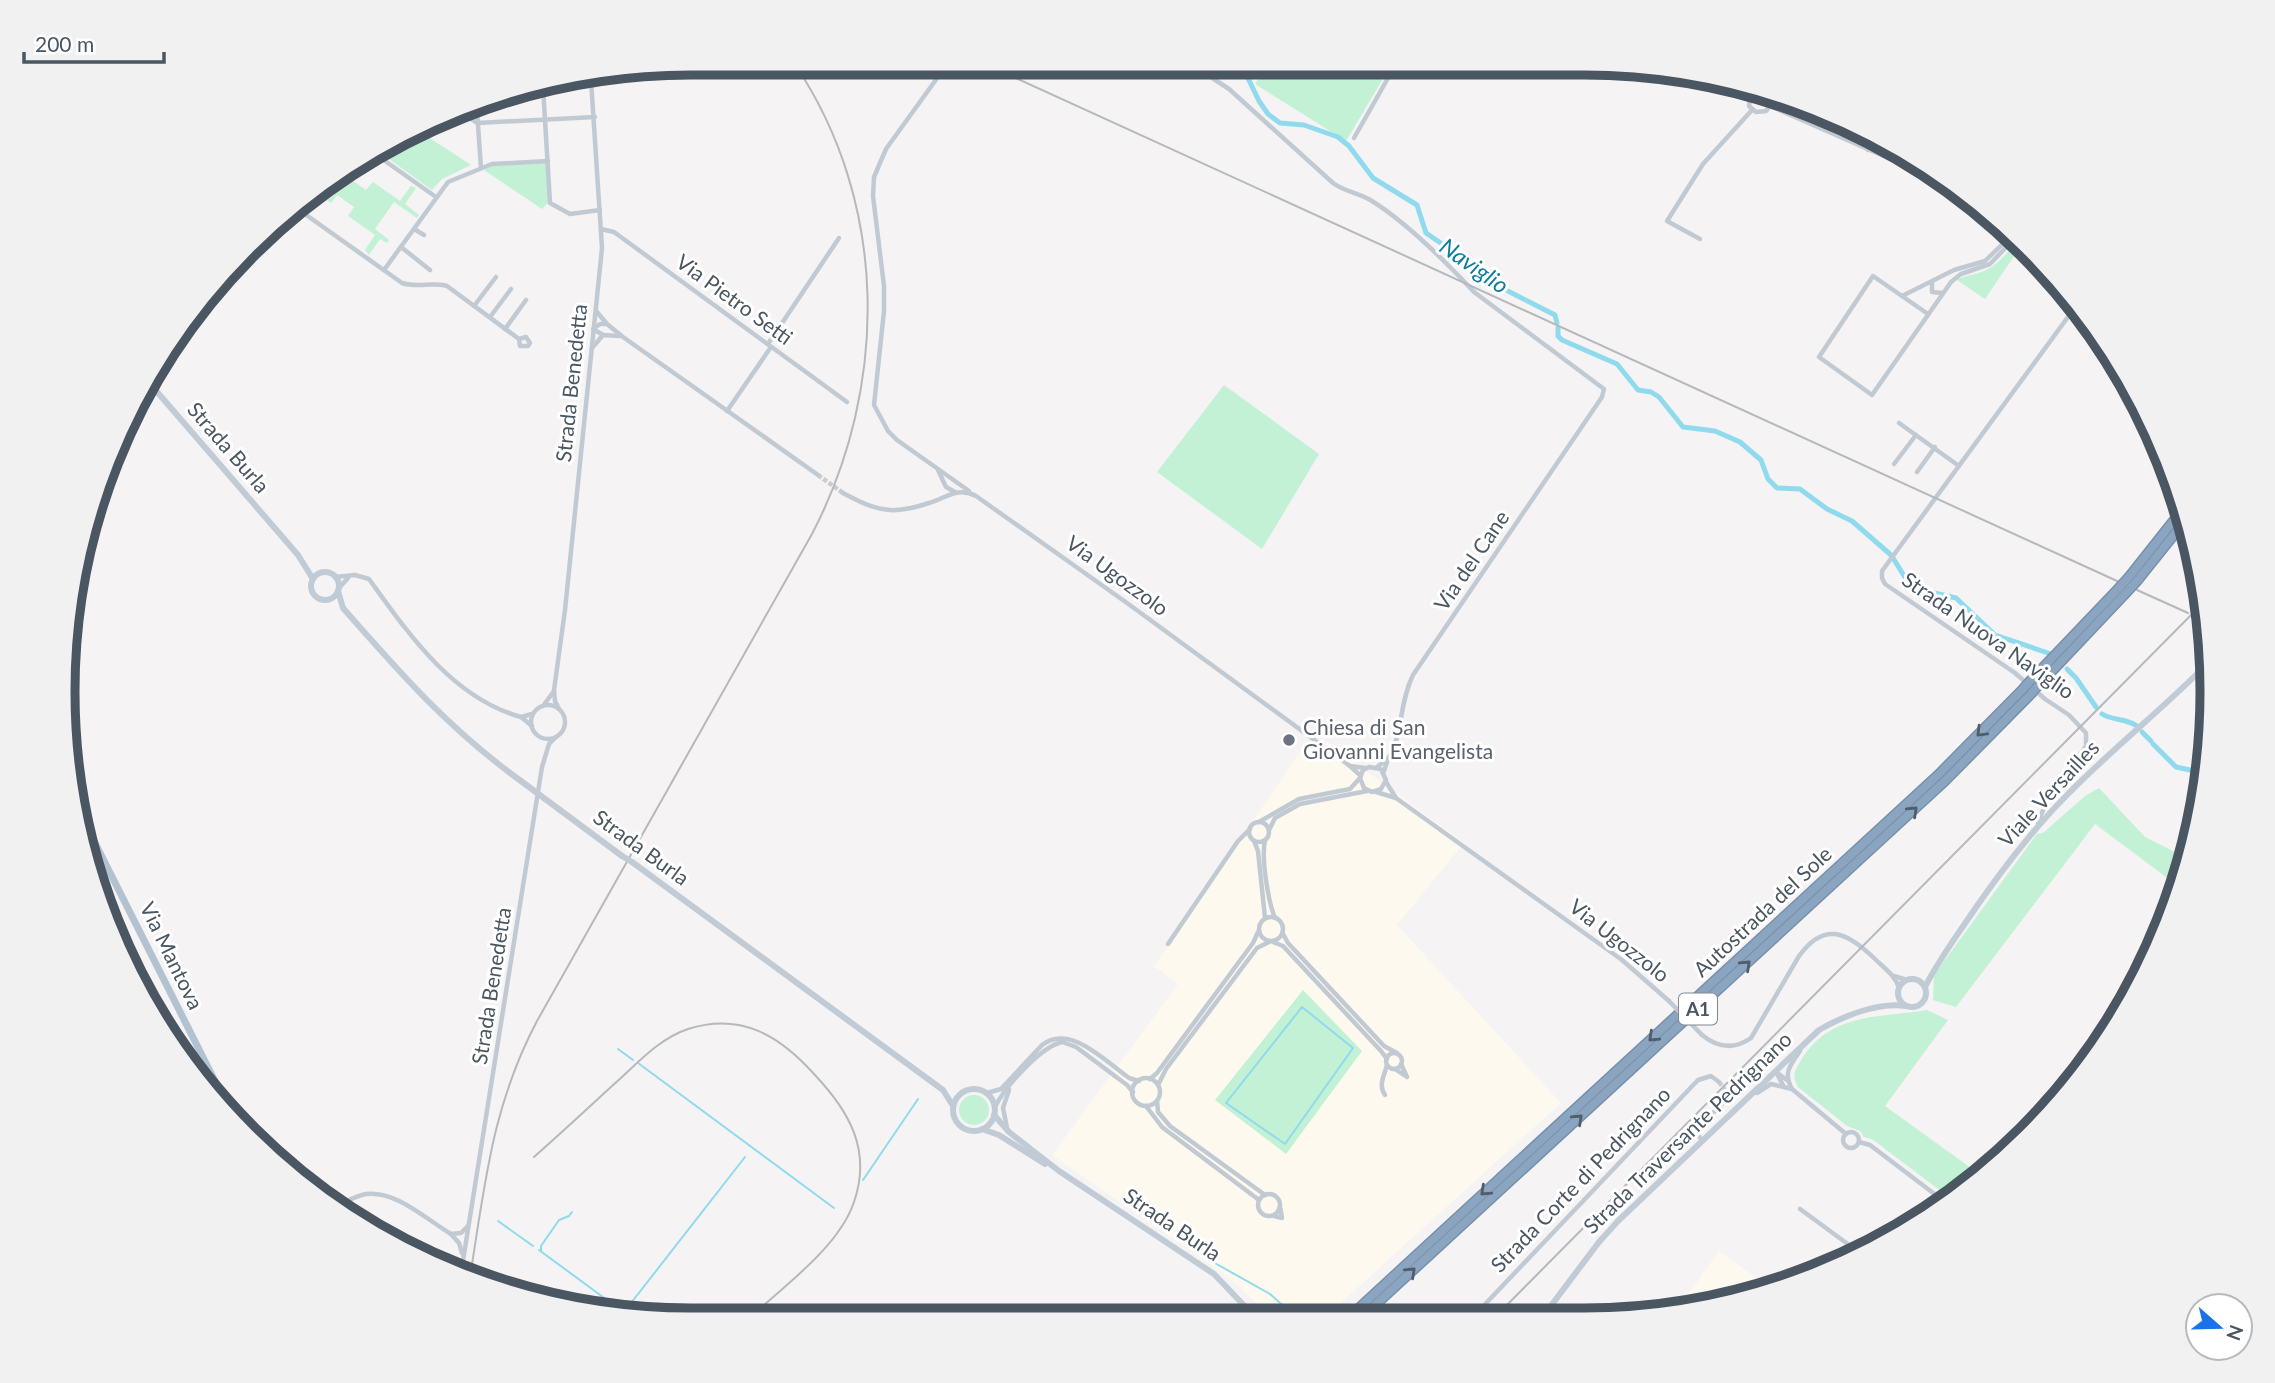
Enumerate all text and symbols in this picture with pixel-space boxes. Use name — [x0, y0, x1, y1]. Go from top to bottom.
scale bar — [24, 21, 164, 65]
text: 200 m — [35, 31, 94, 56]
water label: Naviglio — [1435, 231, 1514, 299]
street label: Via Pietro Setti — [672, 248, 798, 349]
street label: Strada Benedetta — [550, 303, 591, 463]
street label: Strada Burla — [183, 397, 275, 497]
street label: Via del Cane — [1428, 505, 1513, 615]
street label: Via Ugozzolo — [1062, 529, 1174, 620]
street label: Strada Nuova Naviglio — [1898, 566, 2080, 704]
place label: Chiesa di San Giovanni Evangelista — [1303, 714, 1493, 763]
one-way arrow — [1976, 724, 1989, 737]
marker: Chiesa di San Giovanni Evangelista — [1281, 732, 1297, 748]
street label: Viale Versailles — [1992, 735, 2104, 851]
street label: Strada Burla — [589, 804, 695, 890]
one-way arrow — [1905, 807, 1918, 819]
street label: Autostrada del Sole — [1688, 841, 1836, 981]
street label: Via Ugozzolo — [1565, 893, 1675, 987]
street label: Via Mantova — [136, 898, 209, 1013]
street label: Strada Benedetta — [466, 905, 515, 1066]
one-way arrow — [1738, 960, 1751, 973]
road number: A1 — [1679, 993, 1717, 1024]
street label: Strada Traversante Pedrignano — [1578, 1026, 1796, 1238]
one-way arrow — [1648, 1029, 1661, 1041]
street label: Strada Corte di Pedrignano — [1485, 1081, 1675, 1277]
one-way arrow — [1570, 1114, 1583, 1127]
street label: Strada Burla — [1119, 1182, 1226, 1265]
one-way arrow — [1480, 1183, 1493, 1195]
one-way arrow — [1403, 1268, 1416, 1281]
north arrow — [2184, 1292, 2254, 1362]
text: N — [2222, 1322, 2249, 1344]

